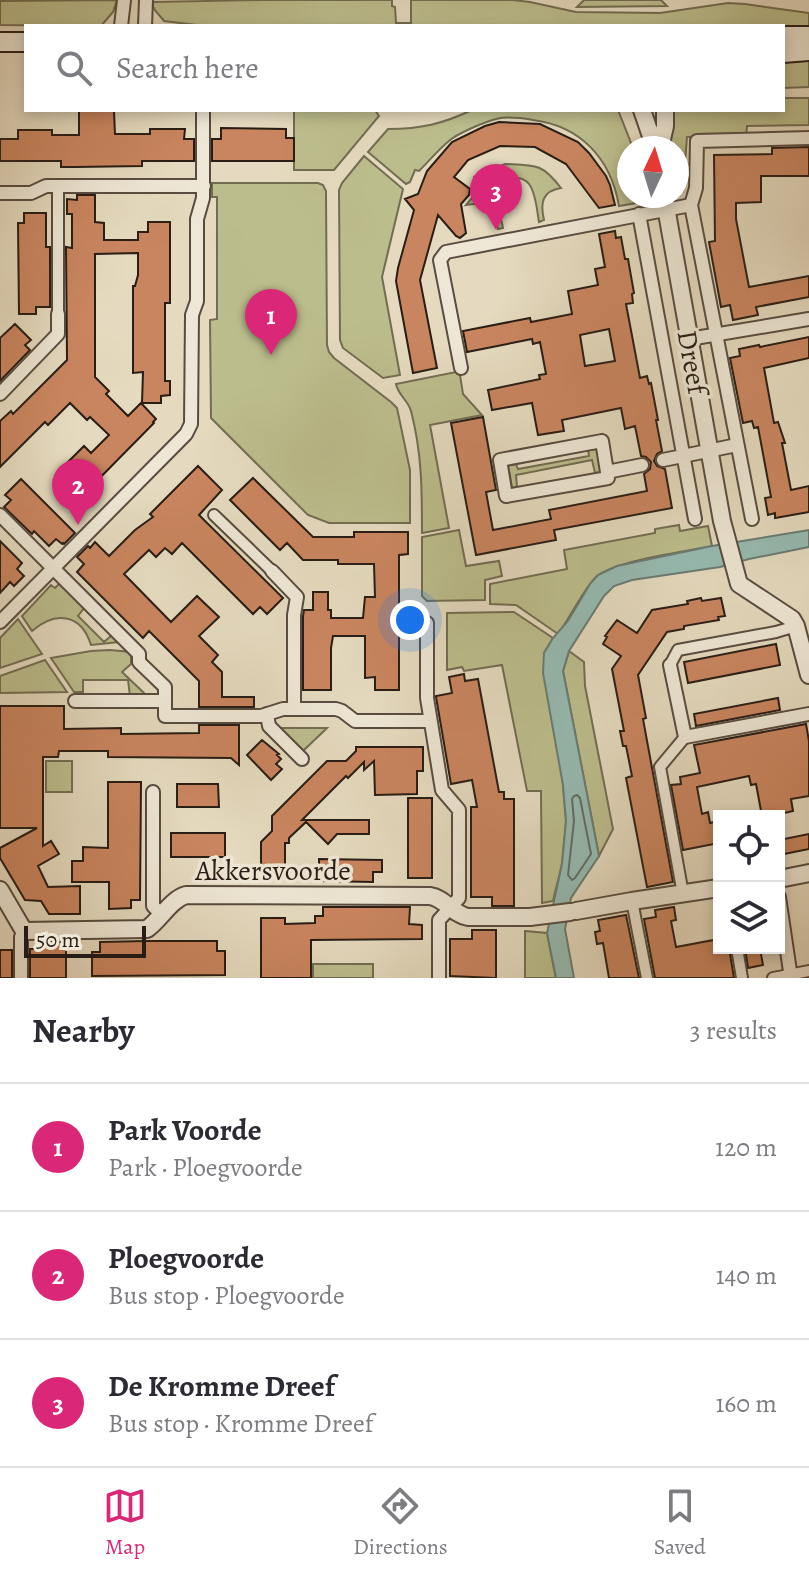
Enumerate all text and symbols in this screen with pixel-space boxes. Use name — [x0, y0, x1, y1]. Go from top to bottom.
search box — [24, 24, 785, 112]
icon: search — [52, 46, 96, 90]
text: Search here — [116, 48, 259, 88]
north arrow — [617, 136, 689, 208]
pin: 3 — [470, 164, 522, 230]
pin: 1 — [245, 289, 297, 355]
street label: Dreef — [668, 327, 717, 401]
pin: 2 — [52, 459, 104, 525]
your location — [390, 600, 430, 640]
map controls — [713, 810, 785, 954]
button: locate — [713, 810, 785, 882]
street label: Akkersvoorde — [194, 852, 351, 890]
button: layers — [713, 882, 785, 954]
scale bar — [24, 922, 146, 958]
text: 50 m — [36, 925, 80, 955]
text: Nearby — [32, 1007, 135, 1054]
text: 3 results — [690, 1013, 777, 1048]
text: Park Voorde — [108, 1110, 262, 1150]
text: 1 — [53, 1130, 63, 1165]
text: 120 m — [715, 1130, 777, 1165]
text: Park · Ploegvoorde — [108, 1150, 303, 1185]
text: Ploegvoorde — [108, 1238, 264, 1278]
text: 2 — [52, 1258, 64, 1293]
text: 140 m — [716, 1258, 777, 1293]
text: Bus stop · Ploegvoorde — [108, 1278, 345, 1313]
text: De Kromme Dreef — [108, 1366, 335, 1406]
text: 3 — [52, 1386, 64, 1421]
text: 160 m — [715, 1386, 777, 1421]
text: Bus stop · Kromme Dreef — [108, 1406, 373, 1441]
tab: Map — [103, 1484, 147, 1562]
tab: Directions — [353, 1484, 448, 1562]
tab: Saved — [654, 1484, 706, 1562]

